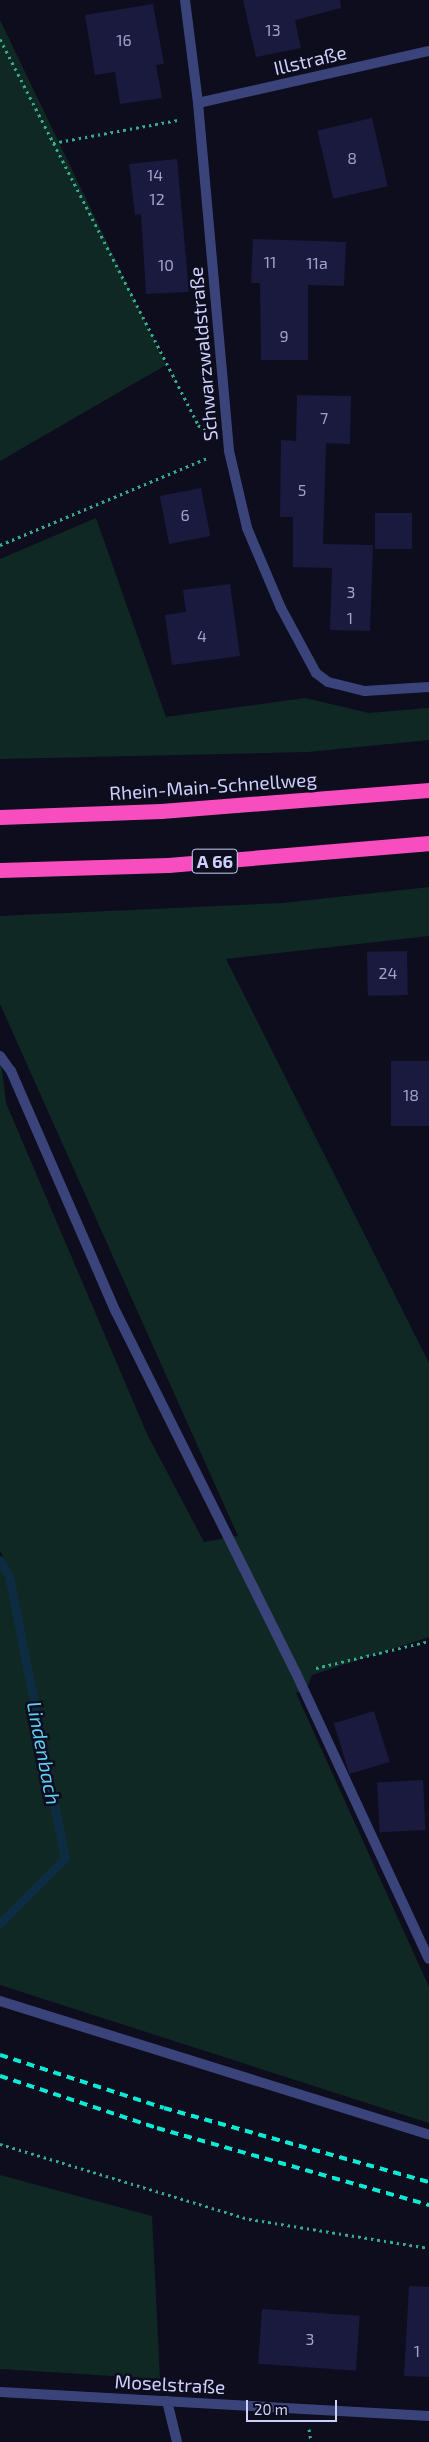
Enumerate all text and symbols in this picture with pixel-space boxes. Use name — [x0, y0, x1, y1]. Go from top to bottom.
house number: 13 — [265, 20, 281, 40]
house number: 16 — [116, 30, 132, 50]
street label: Illstraße — [271, 41, 349, 79]
house number: 8 — [347, 148, 357, 168]
house number: 14 — [147, 165, 163, 185]
house number: 12 — [149, 189, 165, 209]
house number: 11 — [264, 252, 276, 272]
house number: 11a — [306, 253, 328, 273]
house number: 10 — [158, 255, 174, 275]
street label: Schwarzwaldstraße — [184, 266, 222, 442]
house number: 9 — [279, 326, 289, 346]
house number: 7 — [320, 408, 328, 428]
house number: 5 — [298, 480, 306, 500]
house number: 6 — [180, 505, 190, 525]
house number: 3 — [347, 582, 355, 602]
house number: 1 — [347, 608, 353, 628]
house number: 4 — [197, 626, 207, 646]
street label: Rhein-Main-Schnellweg — [108, 767, 318, 805]
road number: A 66 — [191, 846, 239, 876]
house number: 24 — [379, 963, 397, 983]
house number: 18 — [403, 1085, 419, 1105]
water label: Lindenbach — [22, 1699, 66, 1807]
house number: 3 — [306, 2329, 314, 2349]
house number: 1 — [414, 2341, 420, 2361]
street label: Moselstraße — [114, 2370, 226, 2398]
scale bar — [249, 2390, 340, 2422]
text: 20 m — [254, 2400, 288, 2418]

